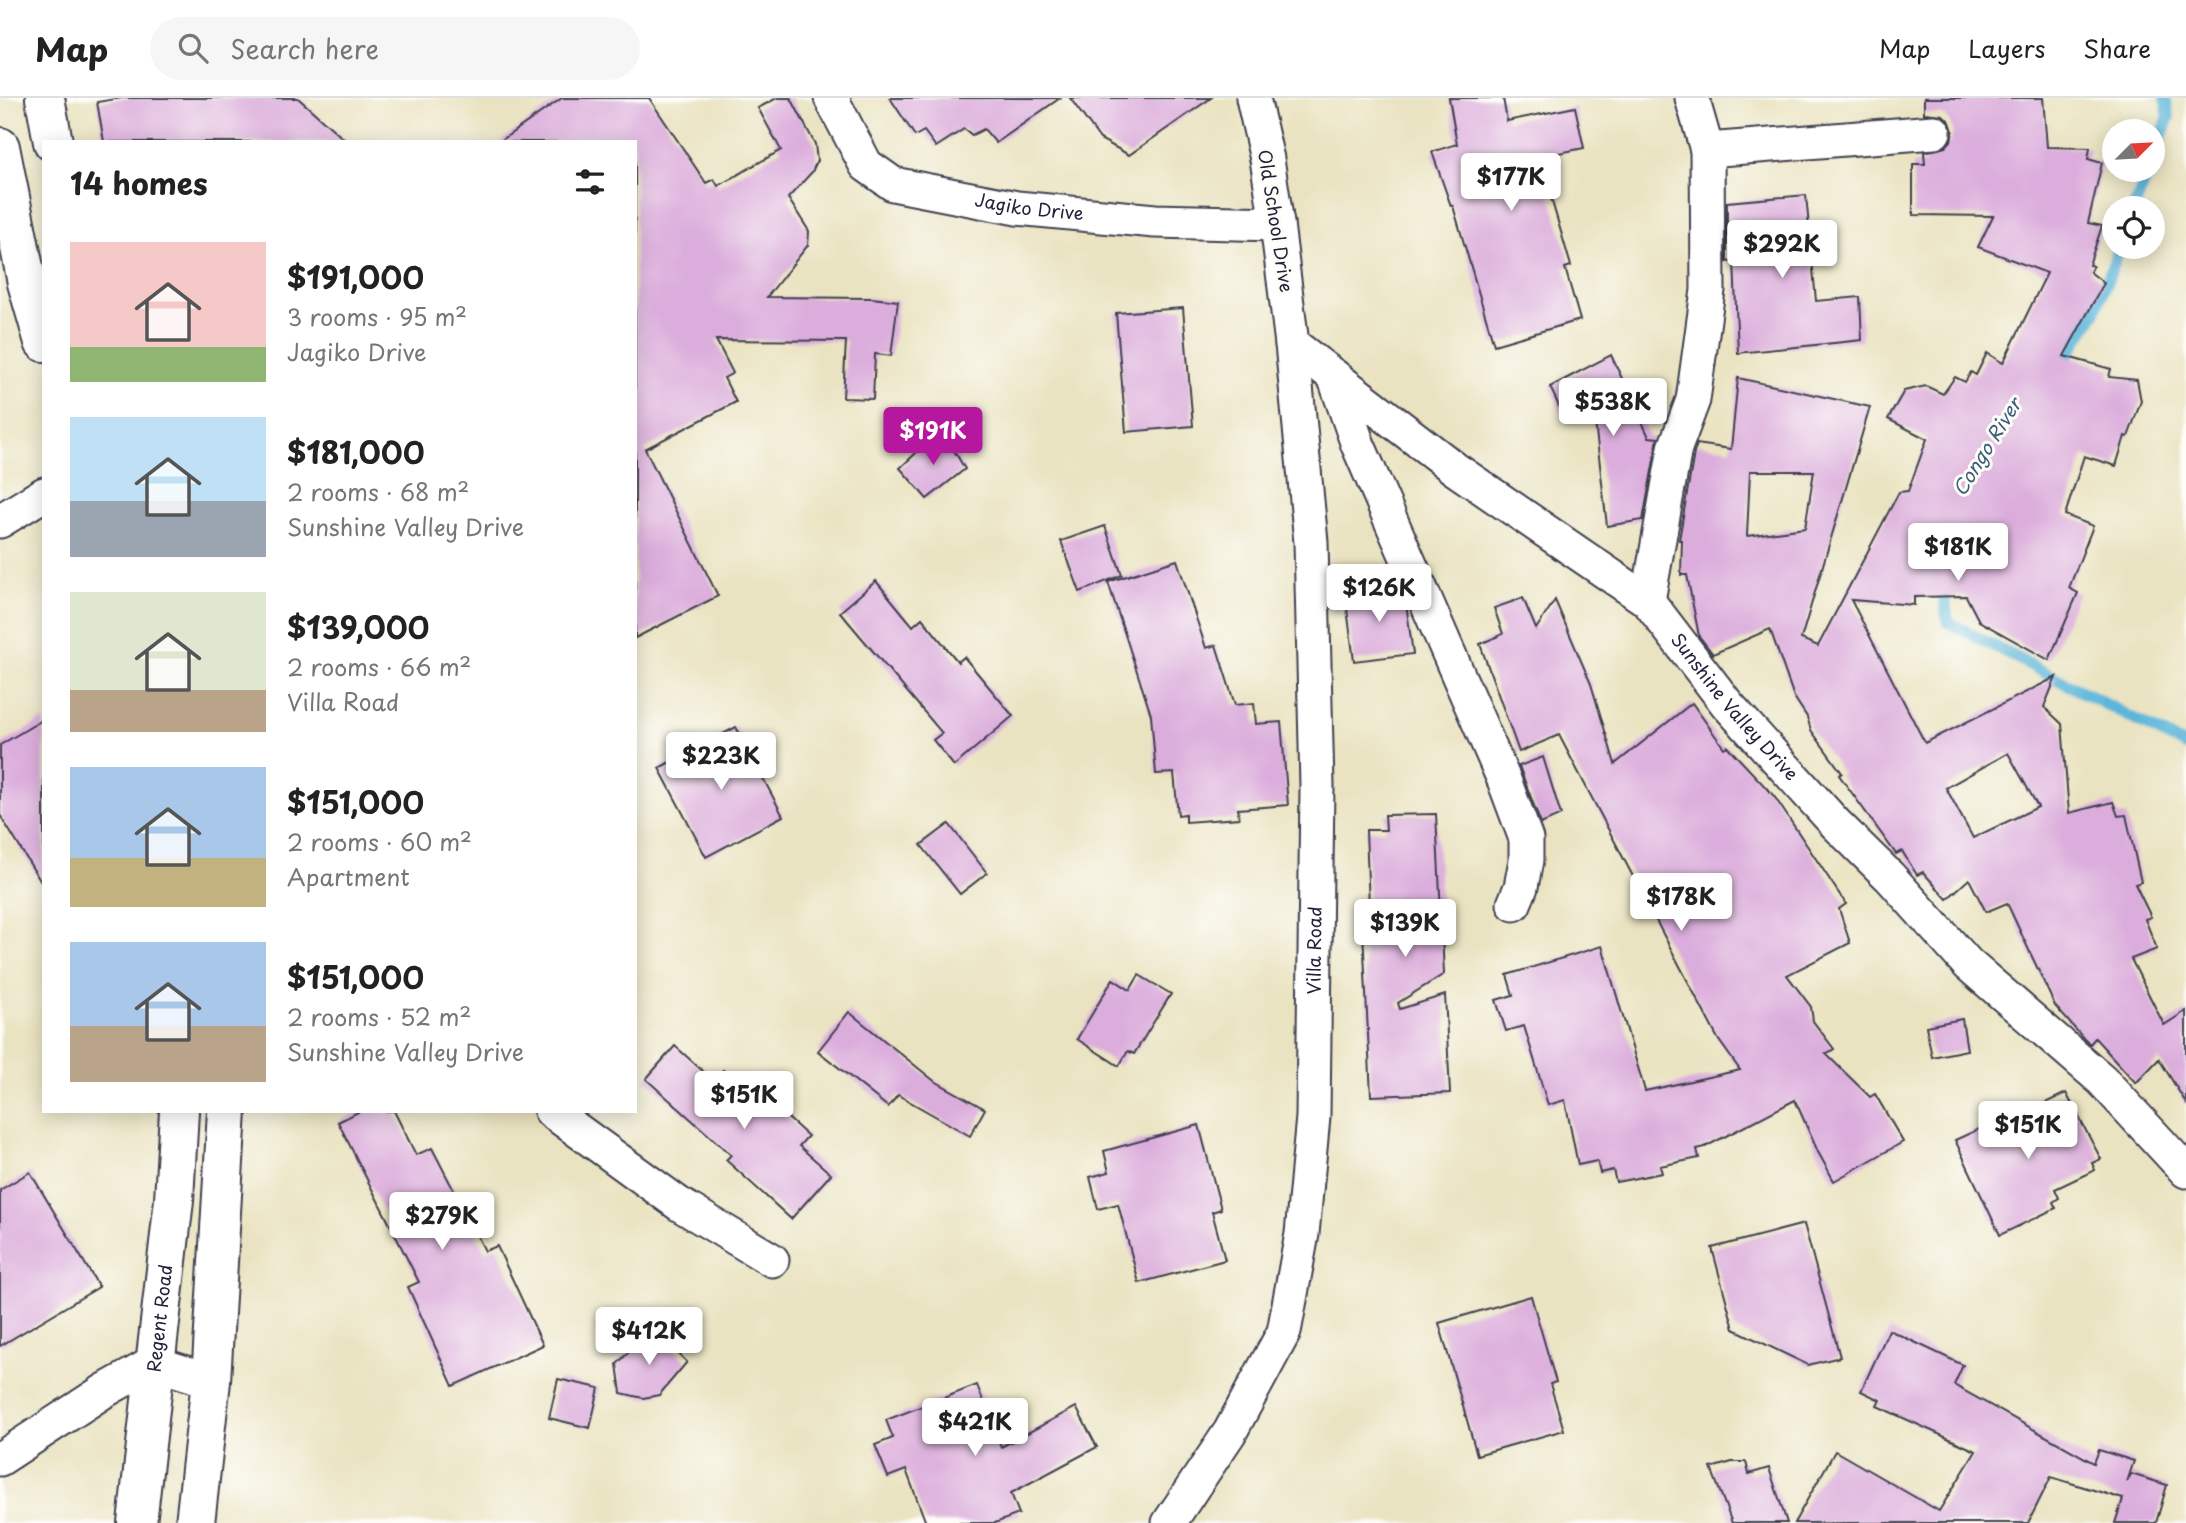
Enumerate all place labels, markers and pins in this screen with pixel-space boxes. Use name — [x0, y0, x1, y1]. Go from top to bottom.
pin: $177K — [1462, 153, 1560, 213]
pin: $292K — [1733, 220, 1831, 280]
pin: $538K — [1564, 378, 1662, 438]
pin: $191K — [884, 408, 982, 467]
pin: $181K — [1909, 524, 2007, 583]
pin: $126K — [1330, 564, 1428, 624]
pin: $223K — [672, 732, 770, 792]
pin: $178K — [1632, 874, 1730, 933]
pin: $139K — [1356, 900, 1454, 959]
pin: $151K — [695, 1072, 793, 1131]
pin: $151K — [1979, 1102, 2077, 1161]
pin: $279K — [393, 1192, 491, 1252]
pin: $412K — [600, 1308, 698, 1367]
pin: $421K — [926, 1398, 1024, 1458]

